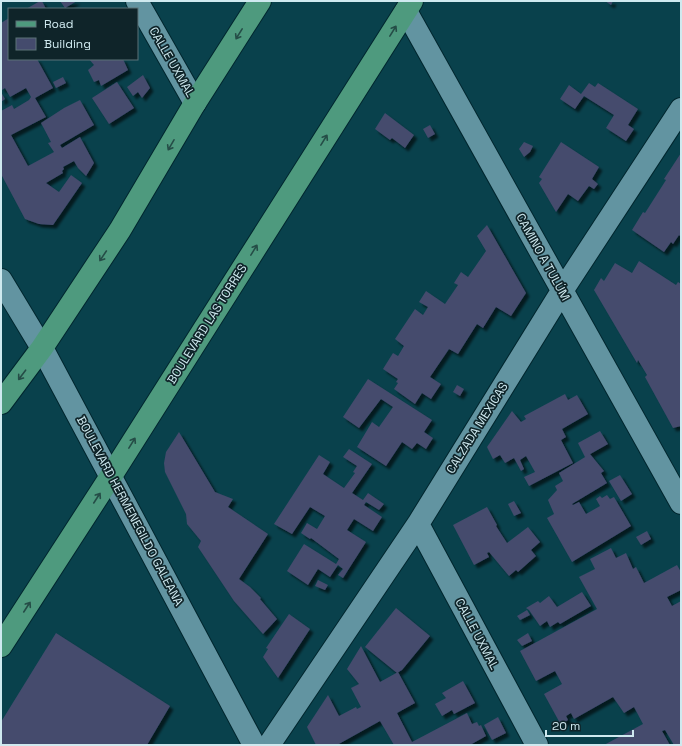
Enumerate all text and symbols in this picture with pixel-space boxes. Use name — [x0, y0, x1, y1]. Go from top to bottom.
legend — [8, 8, 138, 60]
text: Road — [44, 16, 73, 32]
street label: CALLE UXMAL — [146, 24, 199, 100]
one-way arrow — [390, 25, 398, 37]
one-way arrow — [234, 28, 242, 40]
text: Building — [44, 36, 91, 52]
one-way arrow — [319, 135, 328, 146]
one-way arrow — [166, 139, 174, 151]
street label: CAMINO A TULÚM — [512, 211, 574, 303]
one-way arrow — [250, 245, 258, 256]
one-way arrow — [99, 250, 107, 262]
street label: BOULEVARD LAS TORRES — [164, 261, 250, 387]
one-way arrow — [18, 369, 26, 380]
street label: CALZADA MEXICAS — [442, 379, 512, 477]
street label: BOULEVARD HERMENEGILDO GALEANA — [73, 413, 187, 609]
one-way arrow — [129, 437, 137, 449]
one-way arrow — [93, 492, 102, 503]
street label: CALLE UXMAL — [452, 596, 503, 673]
one-way arrow — [23, 602, 31, 613]
scale bar — [546, 712, 633, 738]
text: 20 m — [552, 718, 580, 734]

